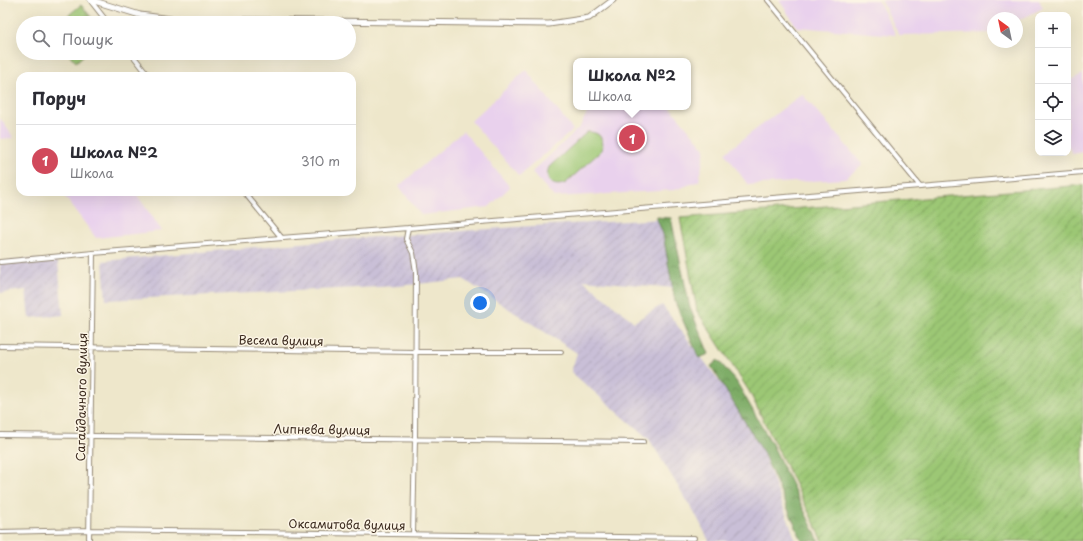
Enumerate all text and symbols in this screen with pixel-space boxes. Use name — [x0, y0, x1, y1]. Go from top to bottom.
north arrow — [987, 12, 1023, 48]
map controls — [1035, 12, 1071, 156]
button: + — [1035, 12, 1071, 48]
search box — [16, 16, 356, 60]
icon: search — [30, 27, 52, 49]
text: Пошук — [62, 27, 113, 50]
button: − — [1035, 48, 1071, 84]
popup — [573, 58, 691, 110]
text: Школа №2 — [588, 63, 676, 86]
button: locate — [1035, 84, 1071, 120]
text: Поруч — [32, 85, 86, 111]
text: Школа — [588, 86, 632, 105]
button: layers — [1035, 120, 1071, 156]
pin: 1 — [619, 123, 645, 153]
text: Школа №2 — [70, 140, 158, 163]
text: 1 — [42, 151, 48, 170]
text: 310 m — [301, 151, 340, 170]
text: Школа — [70, 163, 114, 182]
your location — [470, 293, 490, 313]
street label: Весела вулиця — [238, 330, 324, 350]
street label: Сагайдачного вулиця — [71, 332, 91, 462]
street label: Липнева вулиця — [274, 419, 370, 439]
street label: Оксамитова вулиця — [288, 514, 406, 534]

